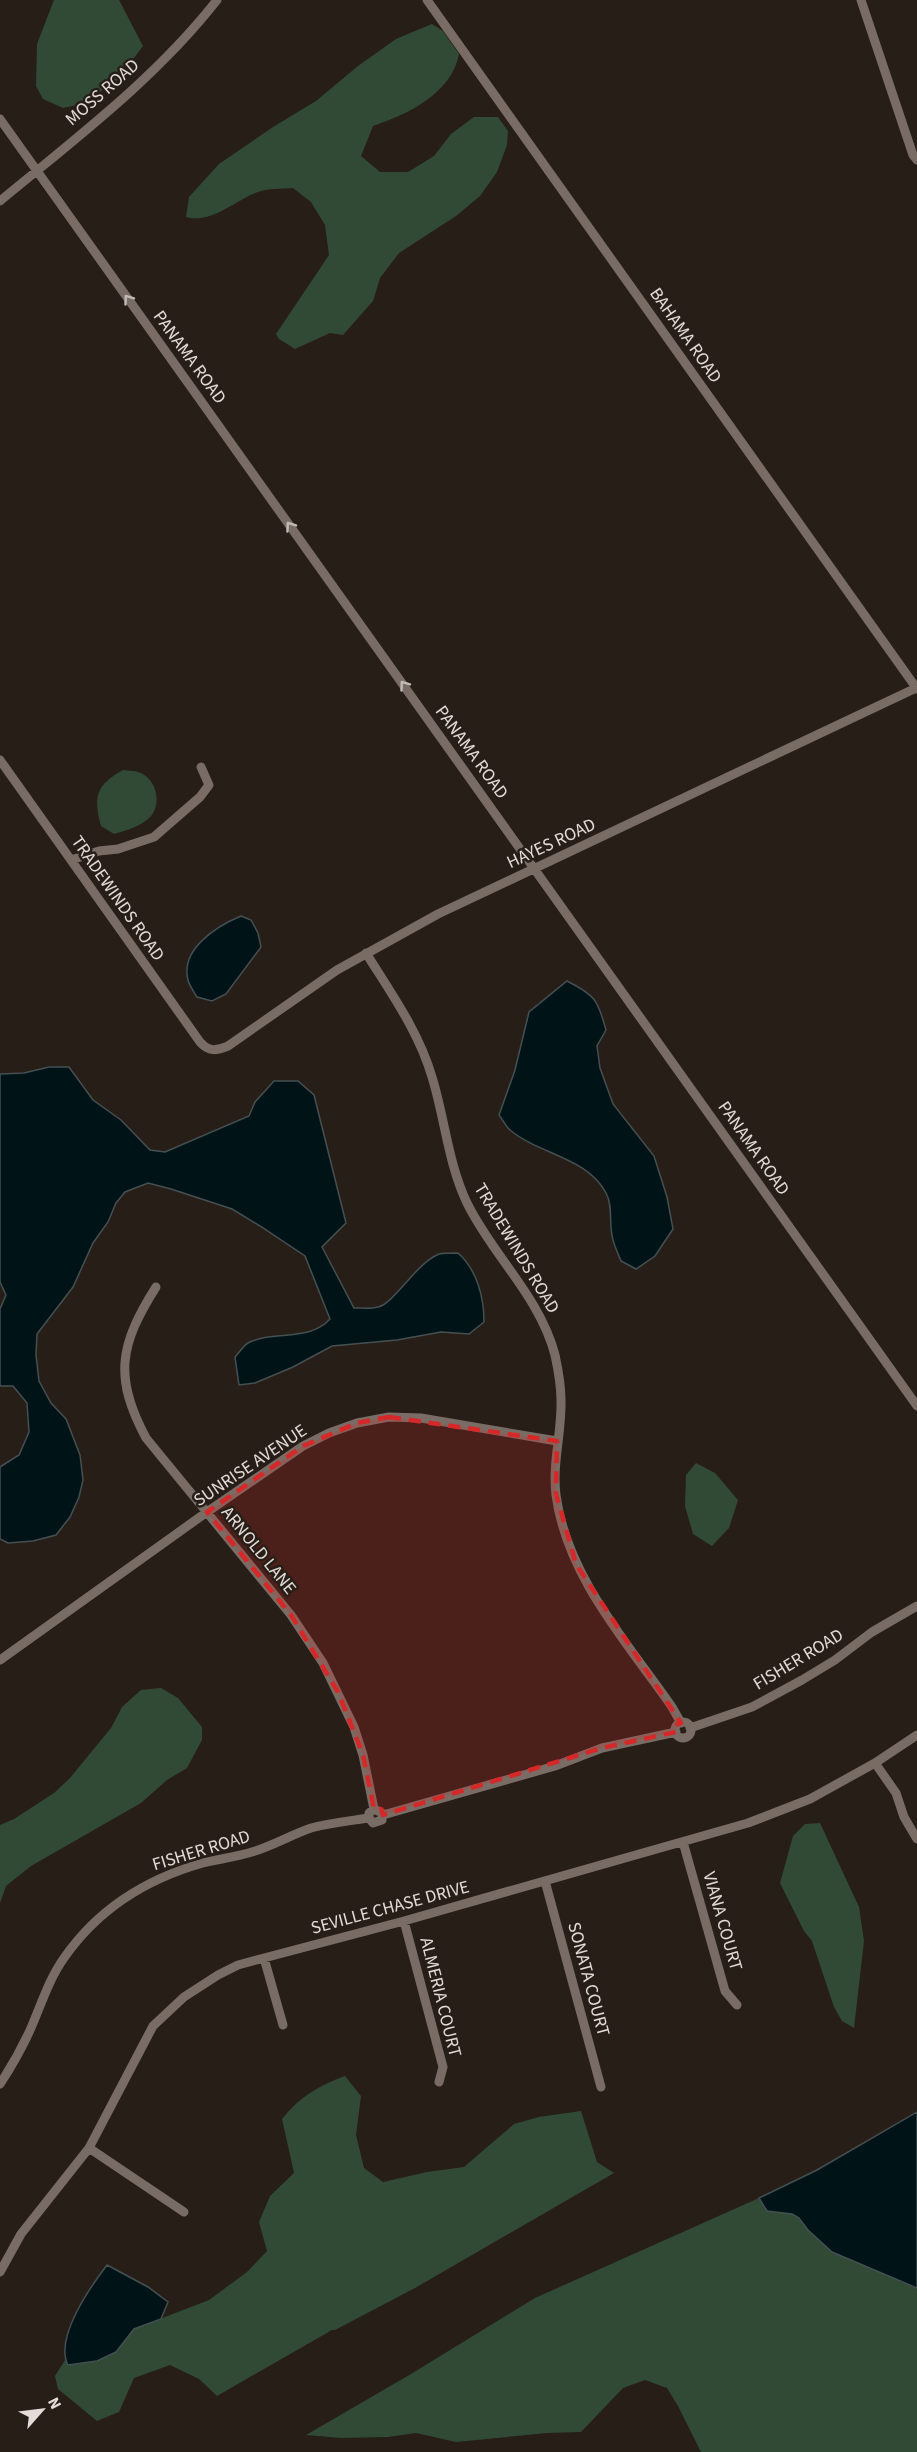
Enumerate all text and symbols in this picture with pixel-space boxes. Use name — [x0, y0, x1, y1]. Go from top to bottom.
street label: MOSS ROAD — [60, 53, 145, 131]
street label: BAHAMA ROAD — [643, 283, 728, 388]
one-way arrow — [124, 294, 135, 305]
street label: PANAMA ROAD — [147, 306, 232, 409]
one-way arrow — [286, 521, 297, 532]
one-way arrow — [400, 680, 411, 691]
street label: PANAMA ROAD — [429, 701, 514, 804]
street label: HAYES ROAD — [503, 812, 600, 875]
street label: TRADEWINDS ROAD — [65, 831, 170, 966]
street label: PANAMA ROAD — [712, 1096, 795, 1200]
street label: TRADEWINDS ROAD — [468, 1178, 565, 1318]
street label: SUNRISE AVENUE — [189, 1418, 312, 1513]
street label: ARNOLD LANE — [215, 1501, 302, 1600]
street label: FISHER ROAD — [748, 1623, 848, 1696]
street label: FISHER ROAD — [149, 1824, 253, 1877]
street label: VIANA COURT — [696, 1869, 749, 1974]
street label: SEVILLE CHASE DRIVE — [308, 1874, 472, 1941]
street label: SONATA COURT — [561, 1919, 616, 2039]
street label: ALMERIA COURT — [414, 1935, 468, 2060]
north arrow — [12, 2380, 72, 2440]
text: N — [42, 2394, 67, 2413]

